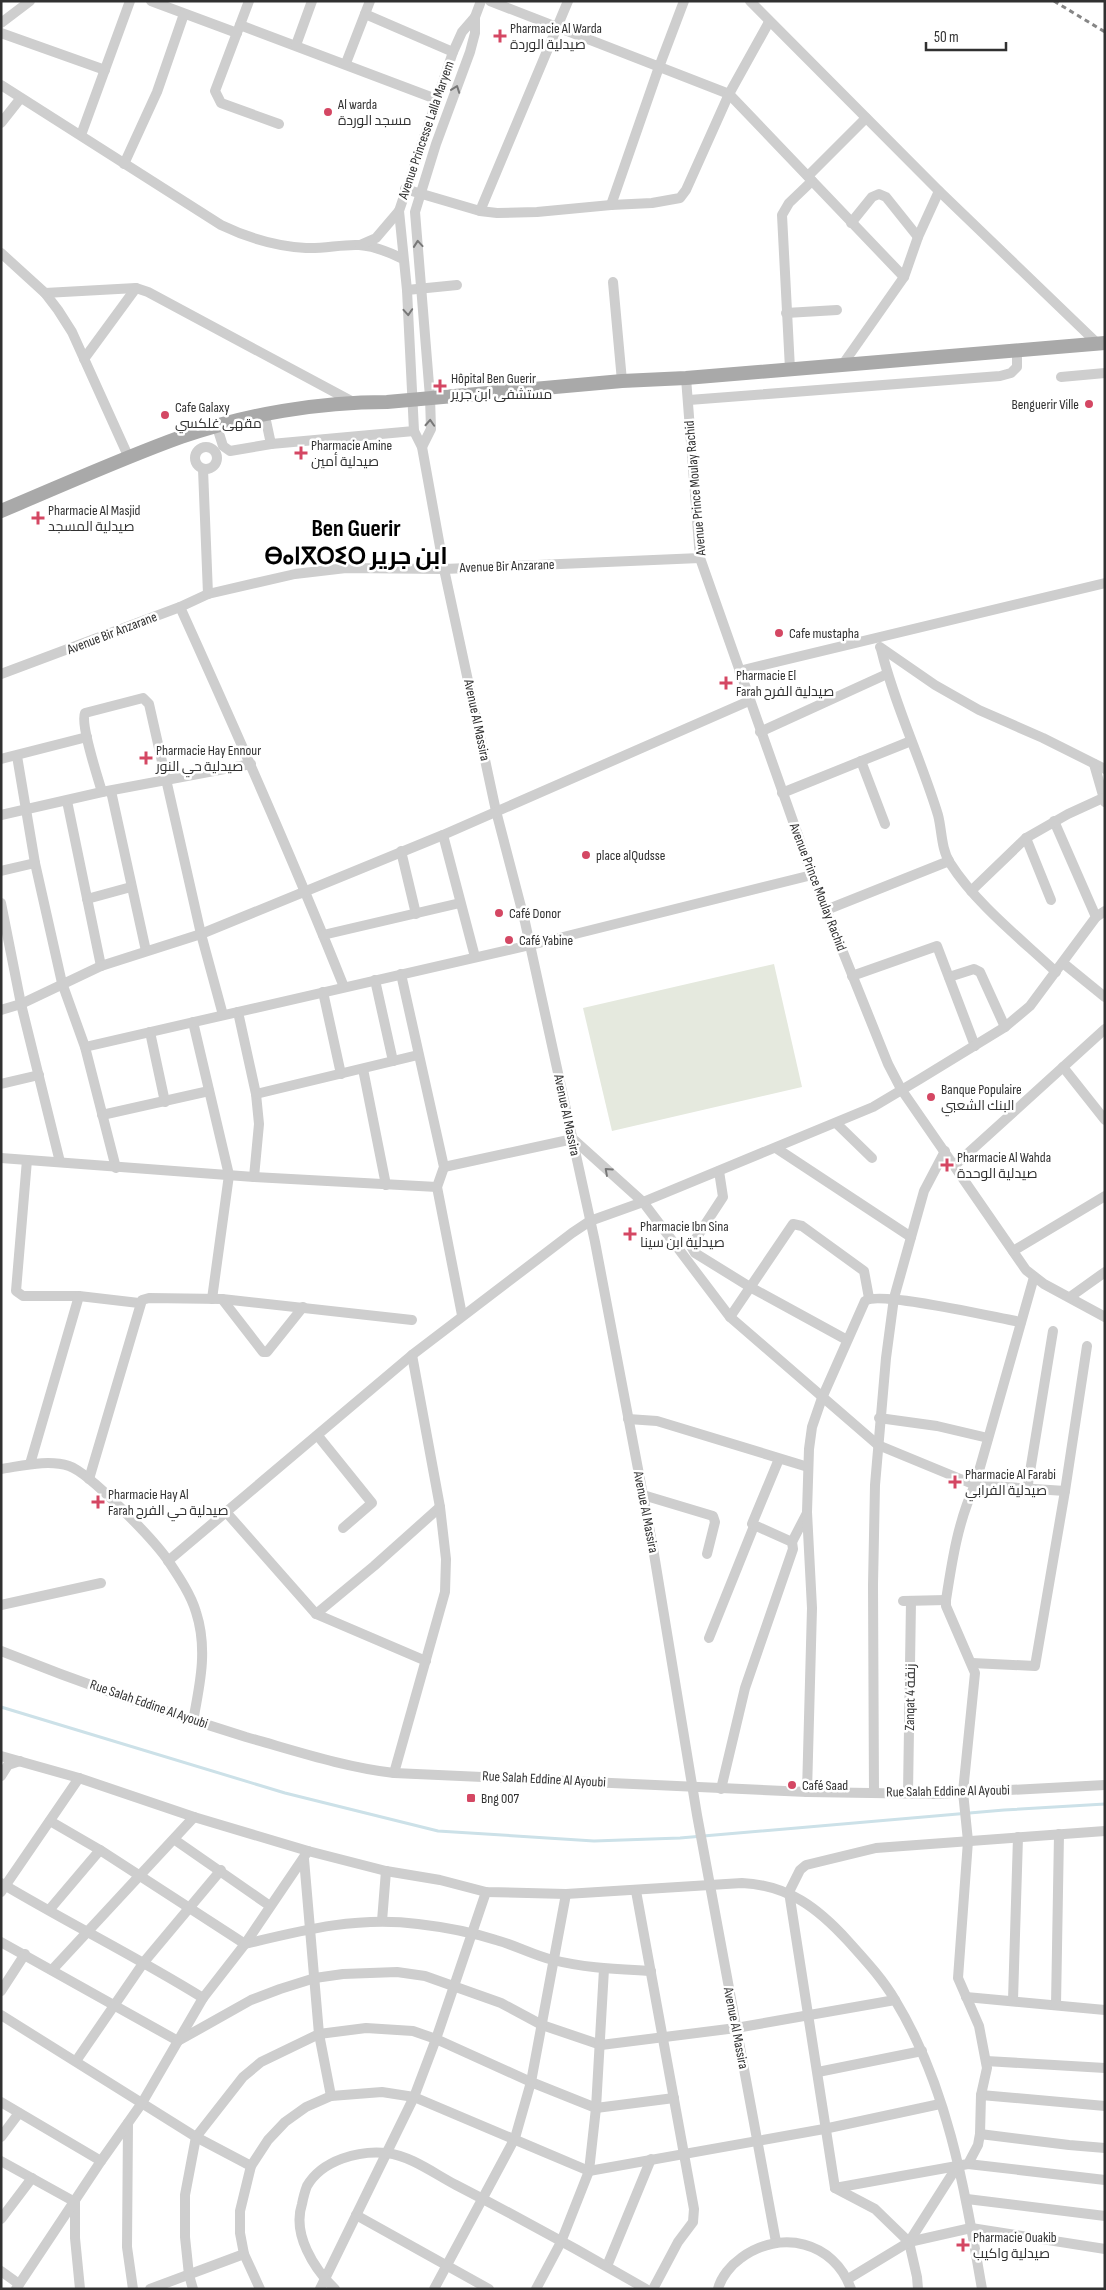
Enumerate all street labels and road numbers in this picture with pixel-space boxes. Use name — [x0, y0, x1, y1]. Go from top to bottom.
street label: Avenue Princesse Lalla Maryem — [394, 59, 458, 202]
street label: Avenue Prince Moulay Rachid — [681, 420, 709, 557]
street label: Avenue Bir Anzarane — [458, 556, 555, 576]
street label: Avenue Bir Anzarane — [64, 608, 159, 658]
street label: Avenue Al Massira — [460, 677, 494, 762]
street label: Avenue Prince Moulay Rachid — [785, 820, 850, 953]
street label: Avenue Al Massira — [550, 1072, 584, 1157]
street label: Avenue Al Massira — [630, 1469, 662, 1554]
street label: Zanqat 4 زنقة — [901, 1663, 919, 1731]
street label: Rue Salah Eddine Al Ayoubi — [88, 1676, 210, 1732]
street label: Rue Salah Eddine Al Ayoubi — [482, 1767, 606, 1791]
street label: Rue Salah Eddine Al Ayoubi — [886, 1781, 1010, 1801]
street label: Avenue Al Massira — [720, 1985, 752, 2070]

